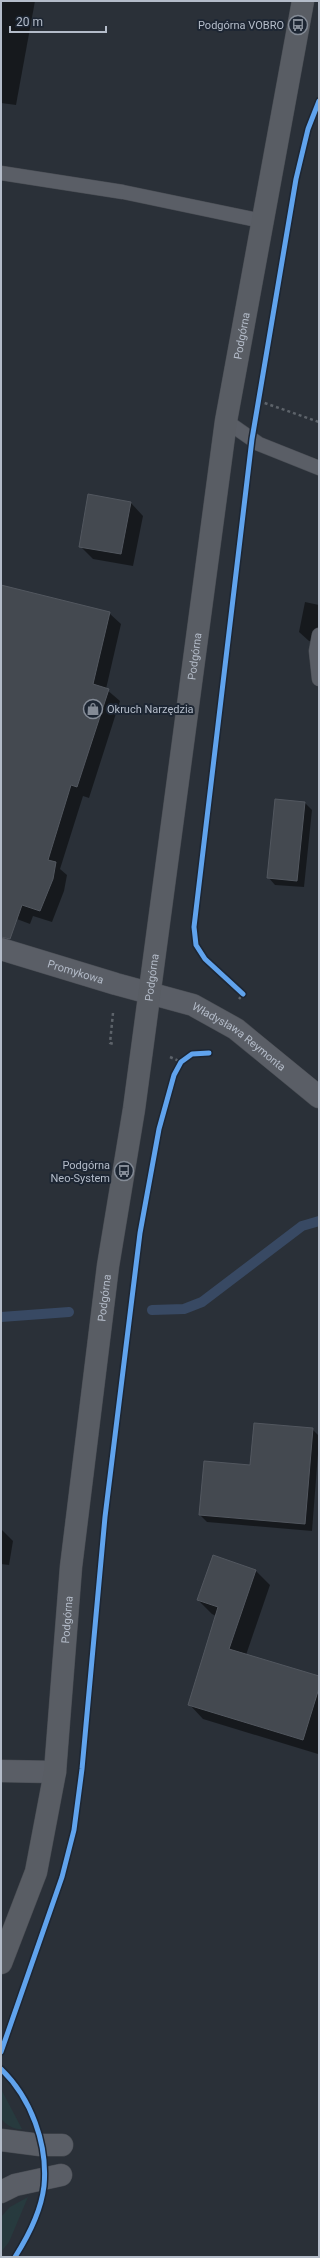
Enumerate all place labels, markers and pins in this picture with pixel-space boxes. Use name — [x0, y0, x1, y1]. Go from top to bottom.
bus stop icon: Podgórna VOBRO — [287, 14, 309, 36]
place label: Podgórna VOBRO — [198, 19, 284, 32]
shop icon: Okruch Narzędzia — [82, 698, 104, 720]
place label: Okruch Narzędzia — [107, 703, 194, 716]
place label: Podgórna Neo-System — [51, 1159, 110, 1185]
bus stop icon: Podgórna Neo-System — [113, 1160, 135, 1182]

